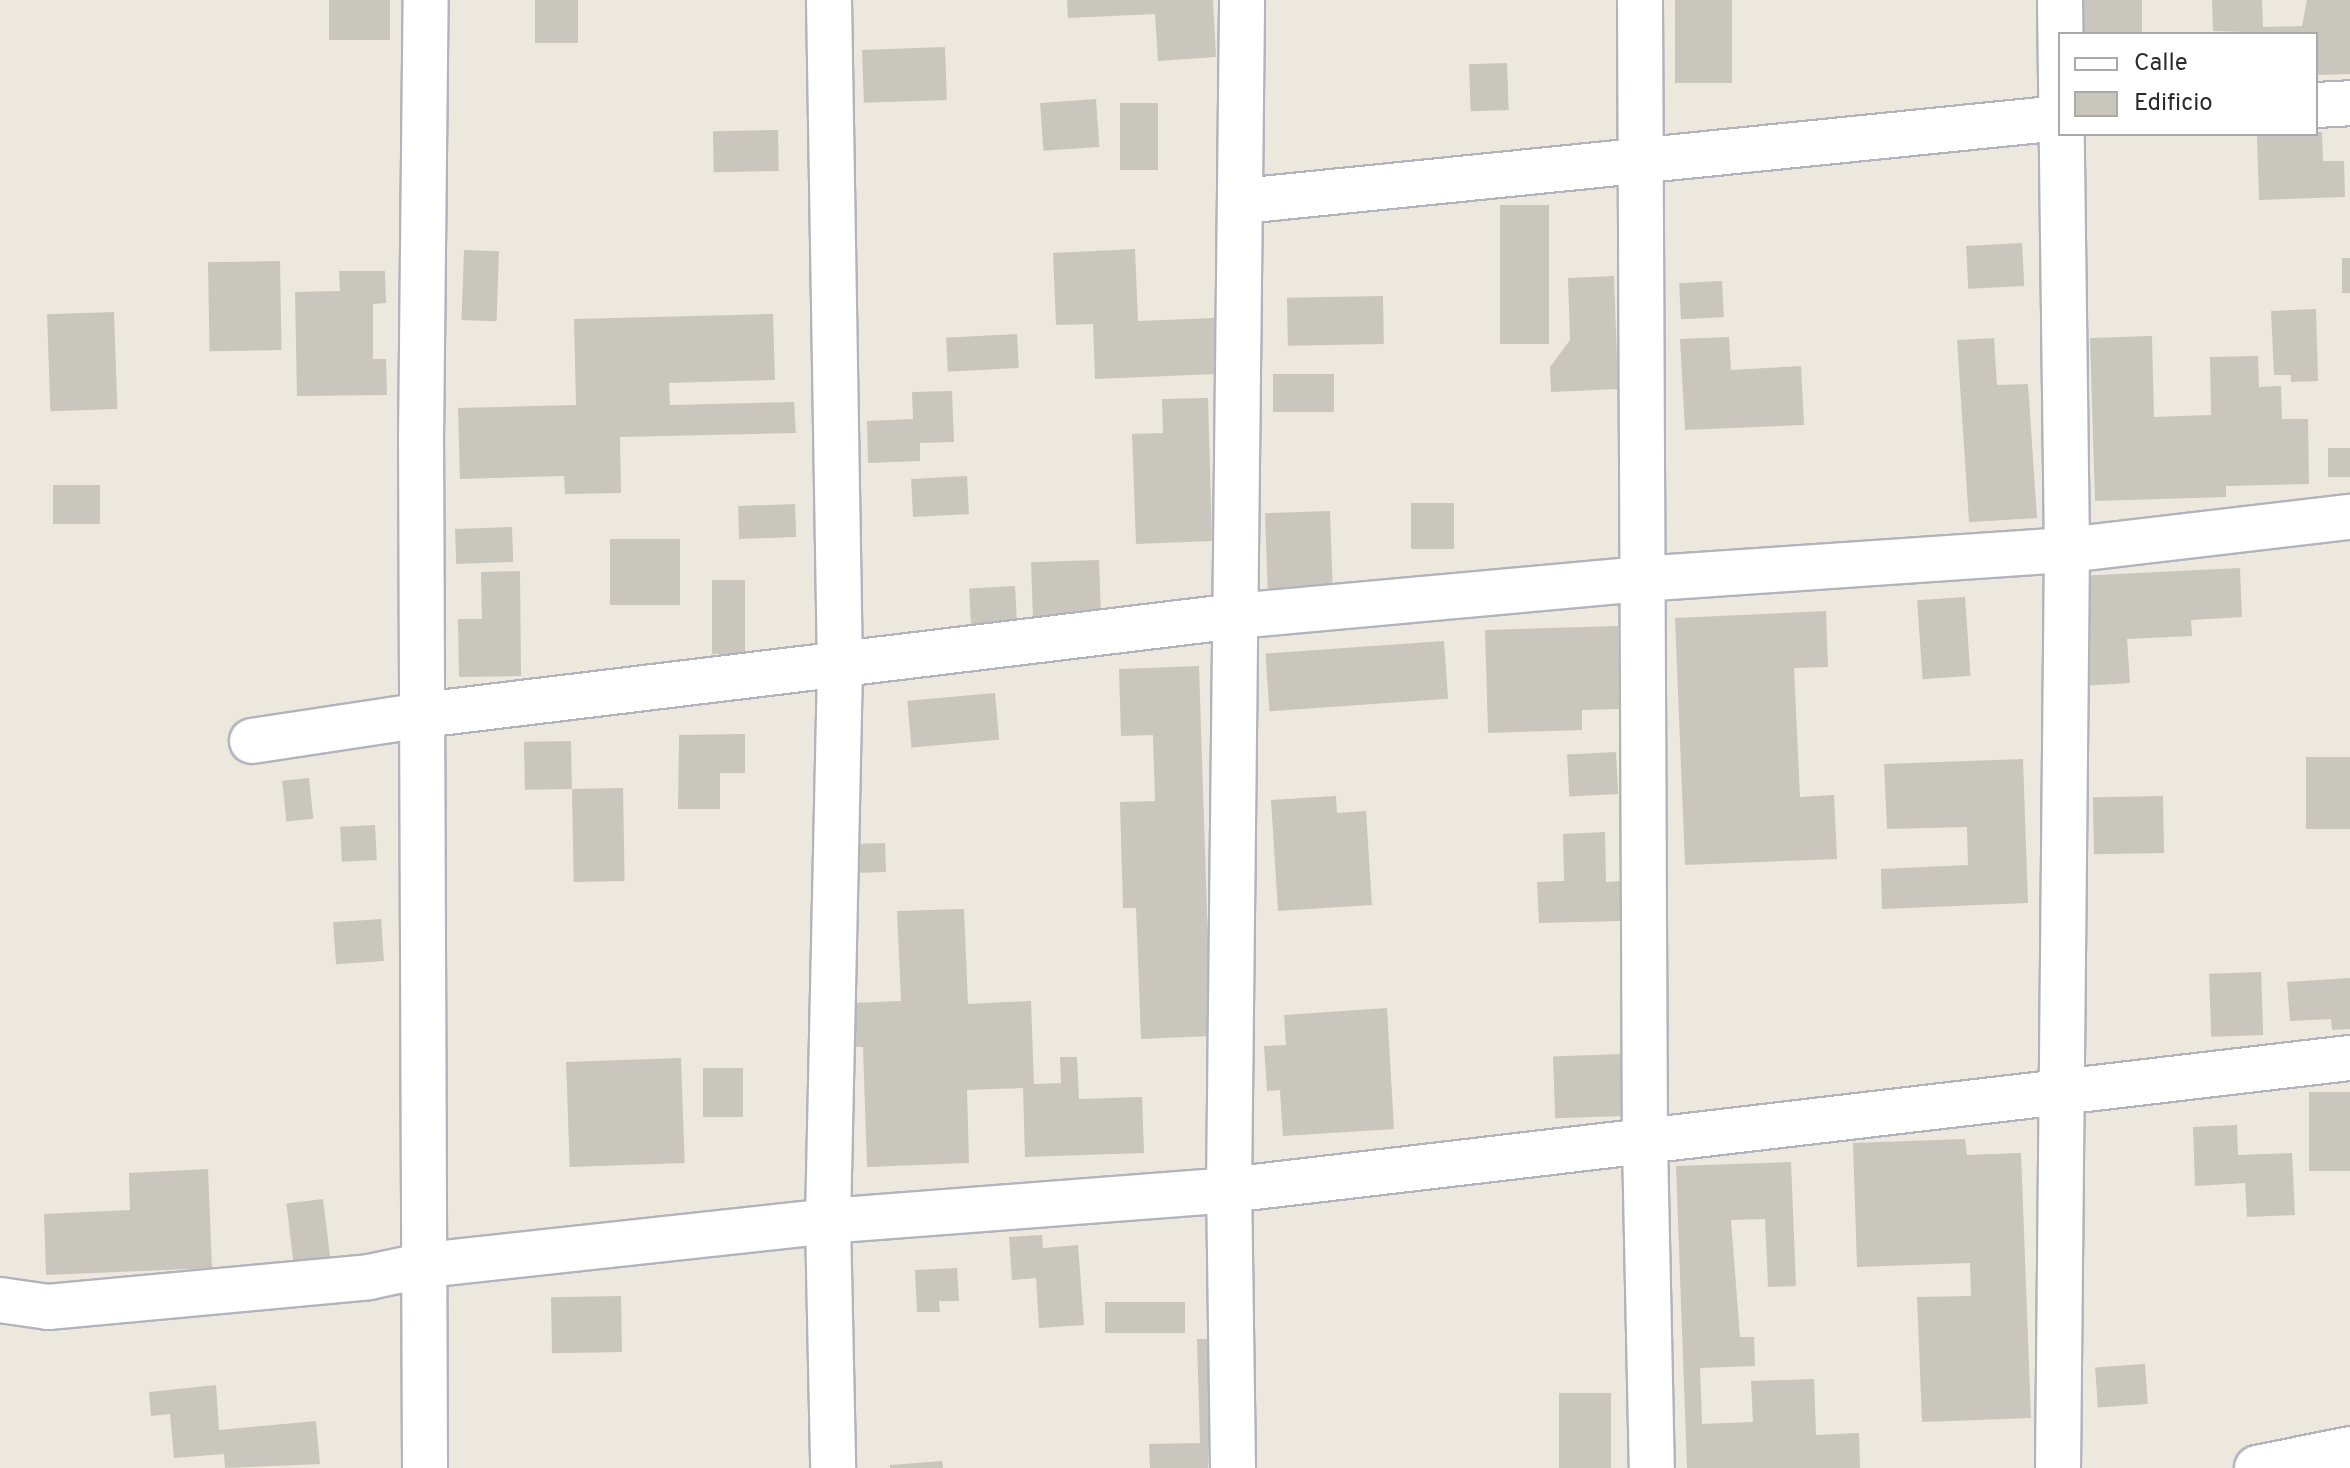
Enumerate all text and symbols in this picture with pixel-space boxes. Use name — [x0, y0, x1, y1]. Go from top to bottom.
legend — [2058, 32, 2318, 136]
text: Calle — [2134, 49, 2188, 79]
text: Edificio — [2134, 89, 2213, 119]

